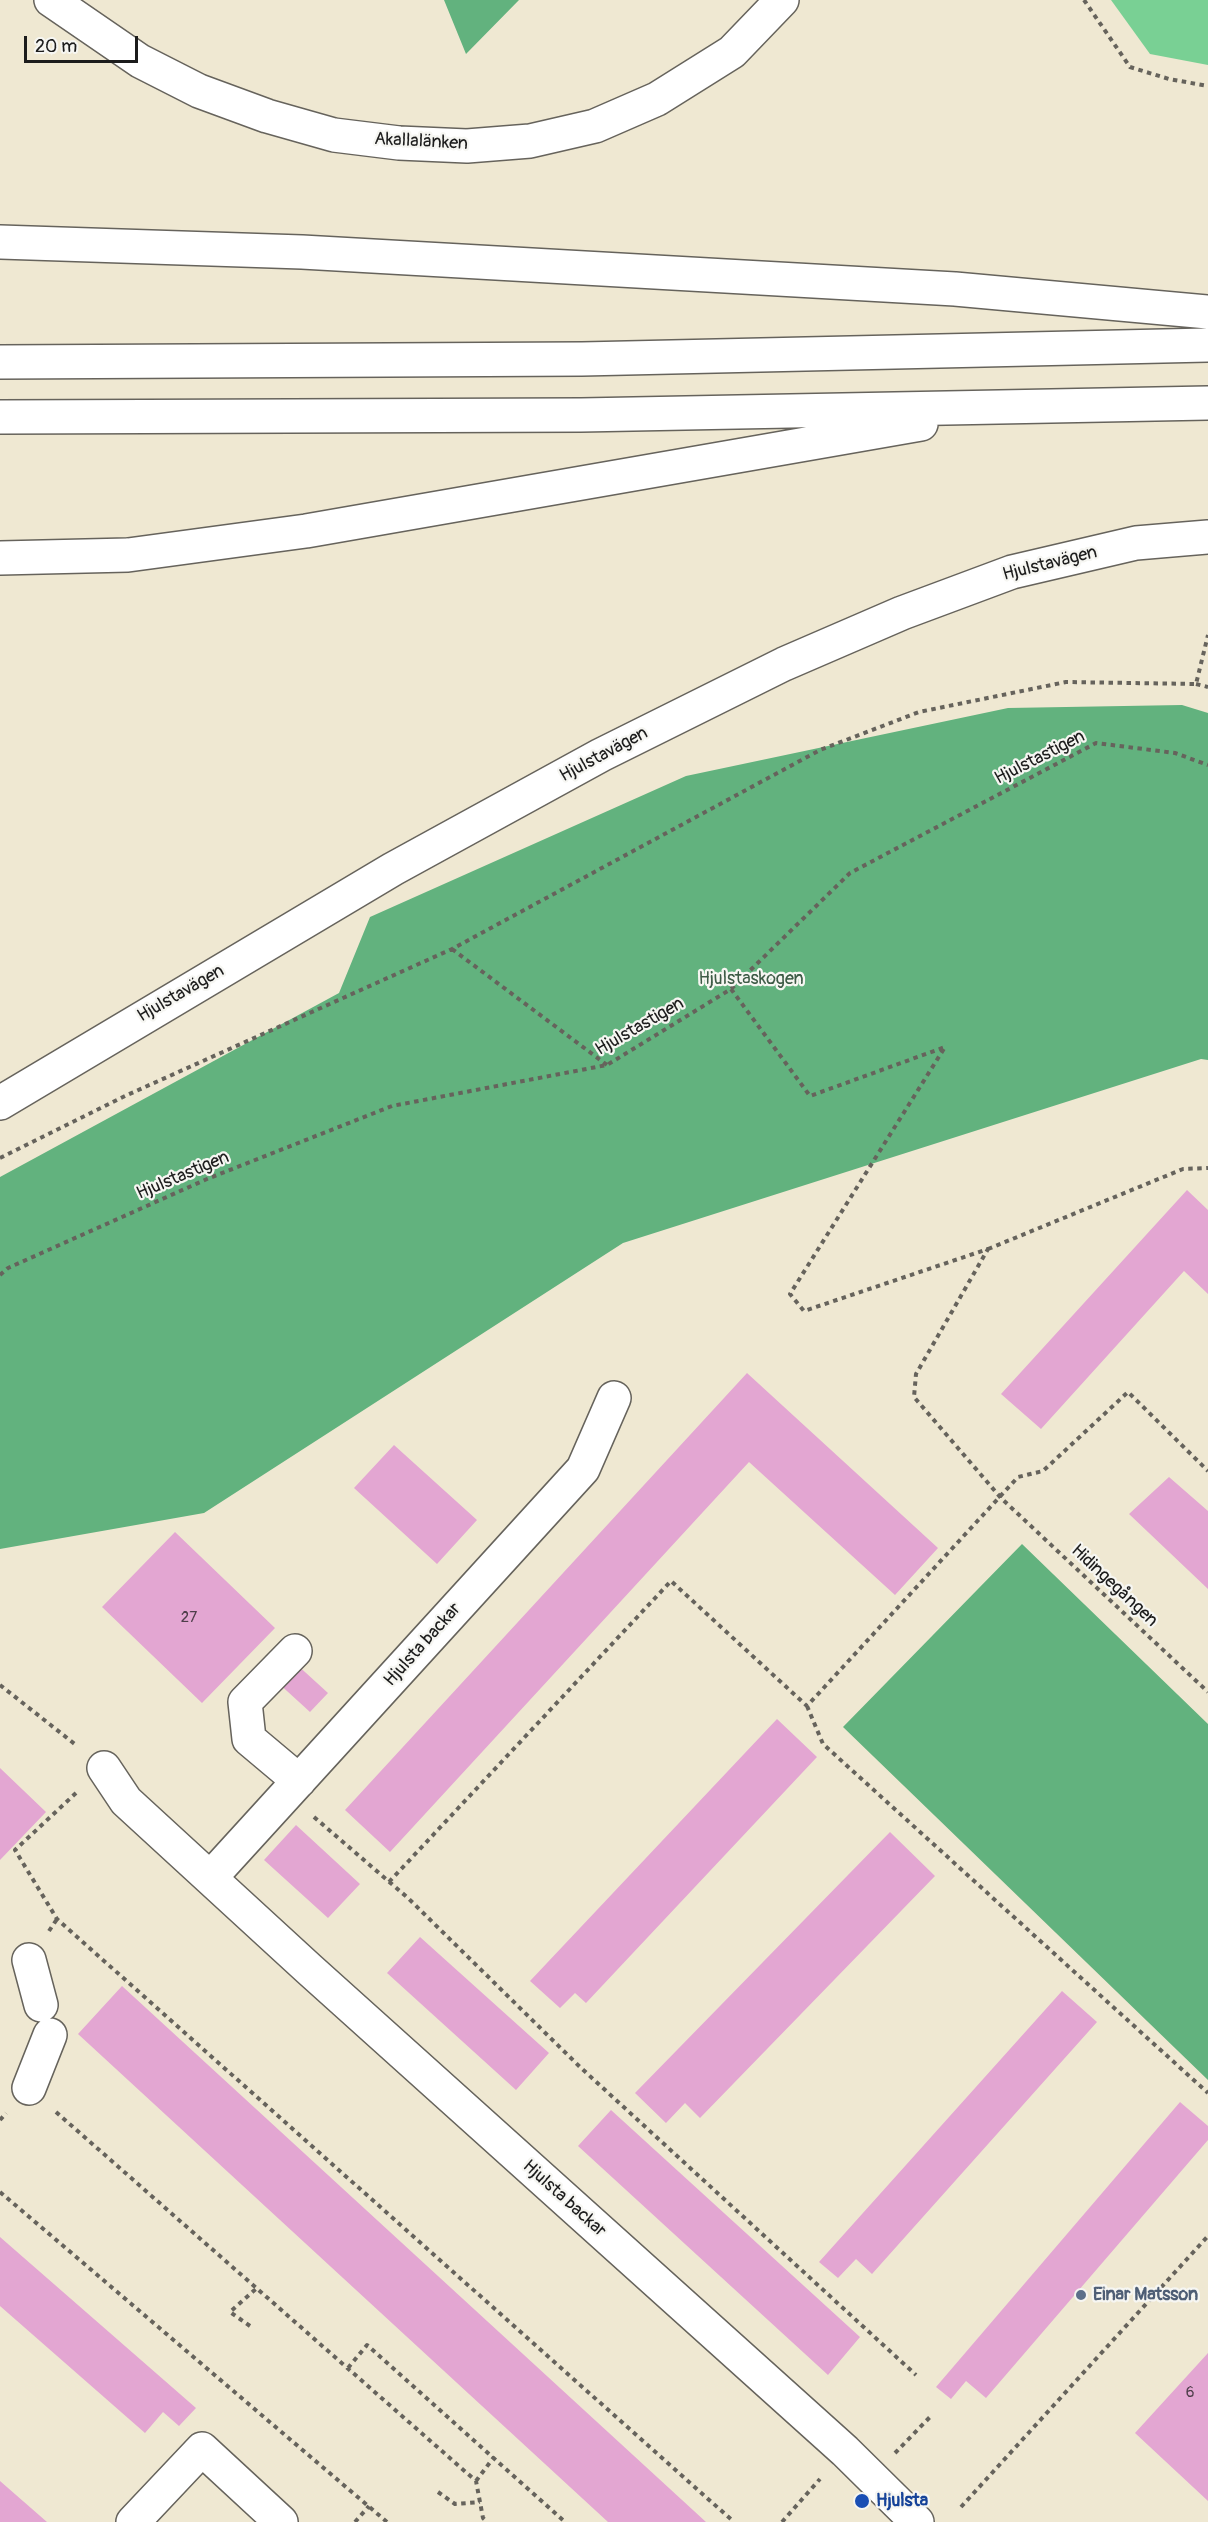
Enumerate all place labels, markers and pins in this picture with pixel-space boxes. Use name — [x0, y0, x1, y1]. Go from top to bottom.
place label: Einar Matsson — [1093, 2284, 1198, 2306]
marker: Einar Matsson — [1074, 2288, 1088, 2302]
place label: Hjulsta — [876, 2490, 928, 2512]
marker: Hjulsta — [853, 2492, 871, 2510]

